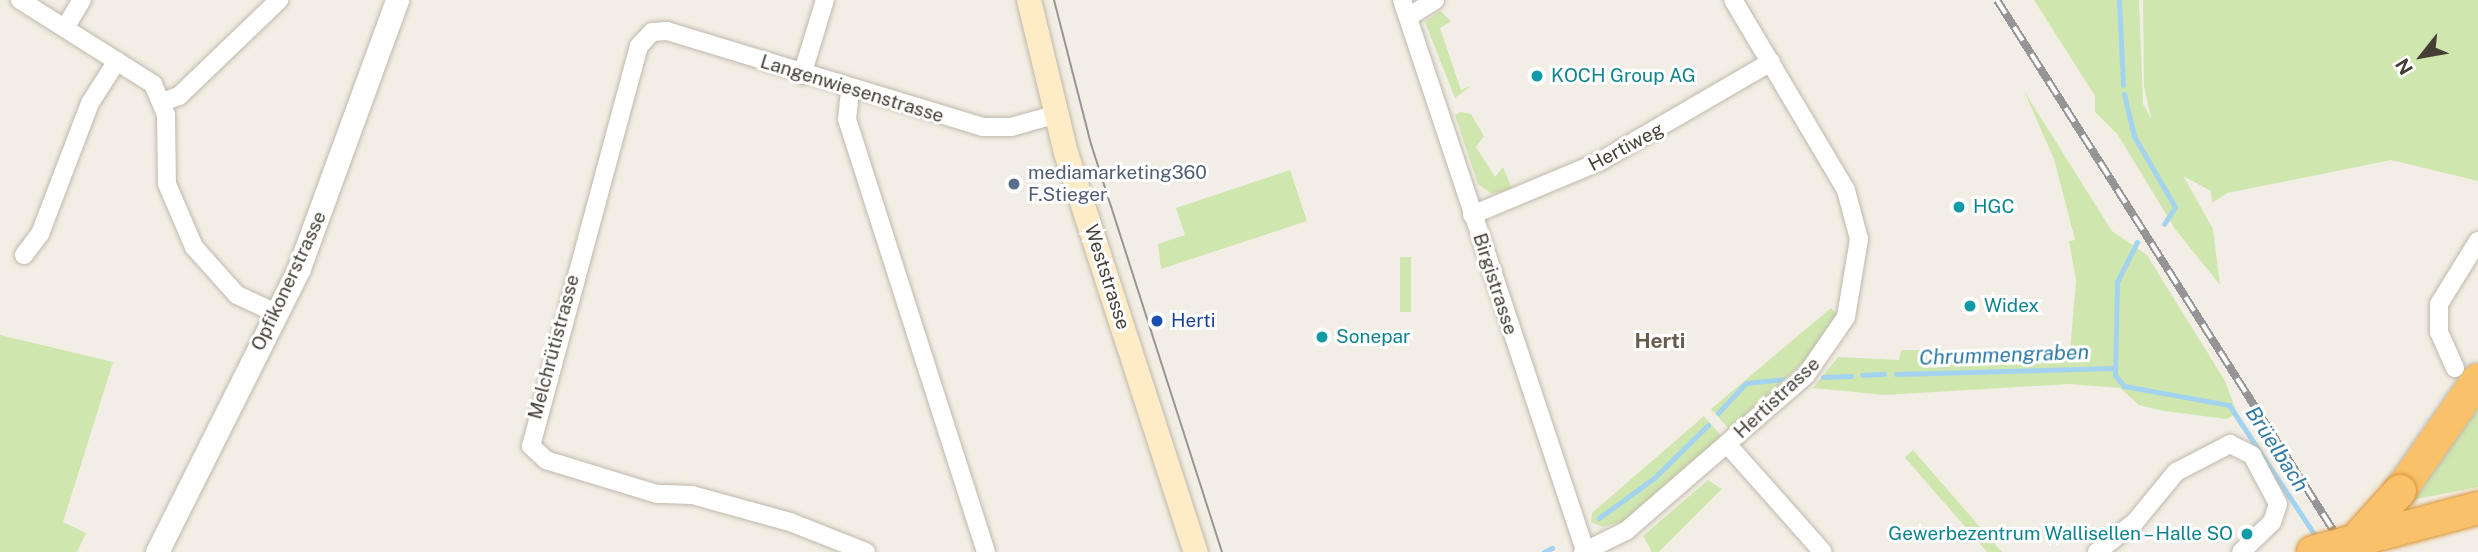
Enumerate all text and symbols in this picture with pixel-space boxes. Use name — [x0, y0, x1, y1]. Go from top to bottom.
north arrow — [2387, 21, 2457, 91]
street label: Langenwiesenstrasse — [757, 50, 947, 128]
text: N — [2391, 55, 2417, 79]
place label: KOCH Group AG — [1551, 65, 1696, 87]
marker: KOCH Group AG — [1529, 68, 1545, 84]
street label: Hertiweg — [1585, 118, 1667, 176]
place label: mediamarketing360 F.Stieger — [1028, 162, 1207, 206]
marker: mediamarketing360 F.Stieger — [1006, 176, 1022, 192]
place label: HGC — [1973, 196, 2015, 218]
marker: HGC — [1951, 199, 1967, 215]
street label: Opfikonerstrasse — [247, 208, 331, 354]
street label: Weststrasse — [1079, 222, 1135, 332]
street label: Birgistrasse — [1468, 230, 1522, 338]
street label: Melchrütistrasse — [524, 272, 584, 422]
place label: Widex — [1984, 295, 2039, 317]
marker: Widex — [1962, 298, 1978, 314]
place label: Herti — [1171, 310, 1215, 332]
marker: Herti — [1149, 313, 1165, 329]
place label: Sonepar — [1336, 326, 1410, 348]
district label: Herti — [1635, 328, 1685, 354]
marker: Sonepar — [1314, 329, 1330, 345]
water label: Chrummengraben — [1919, 339, 2089, 371]
street label: Hertistrasse — [1729, 353, 1825, 443]
water label: Brüelbach — [2240, 402, 2314, 496]
place label: Gewerbezentrum Wallisellen – Halle SO — [1883, 523, 2233, 545]
marker: Gewerbezentrum Wallisellen – Halle SO — [2239, 526, 2255, 542]

